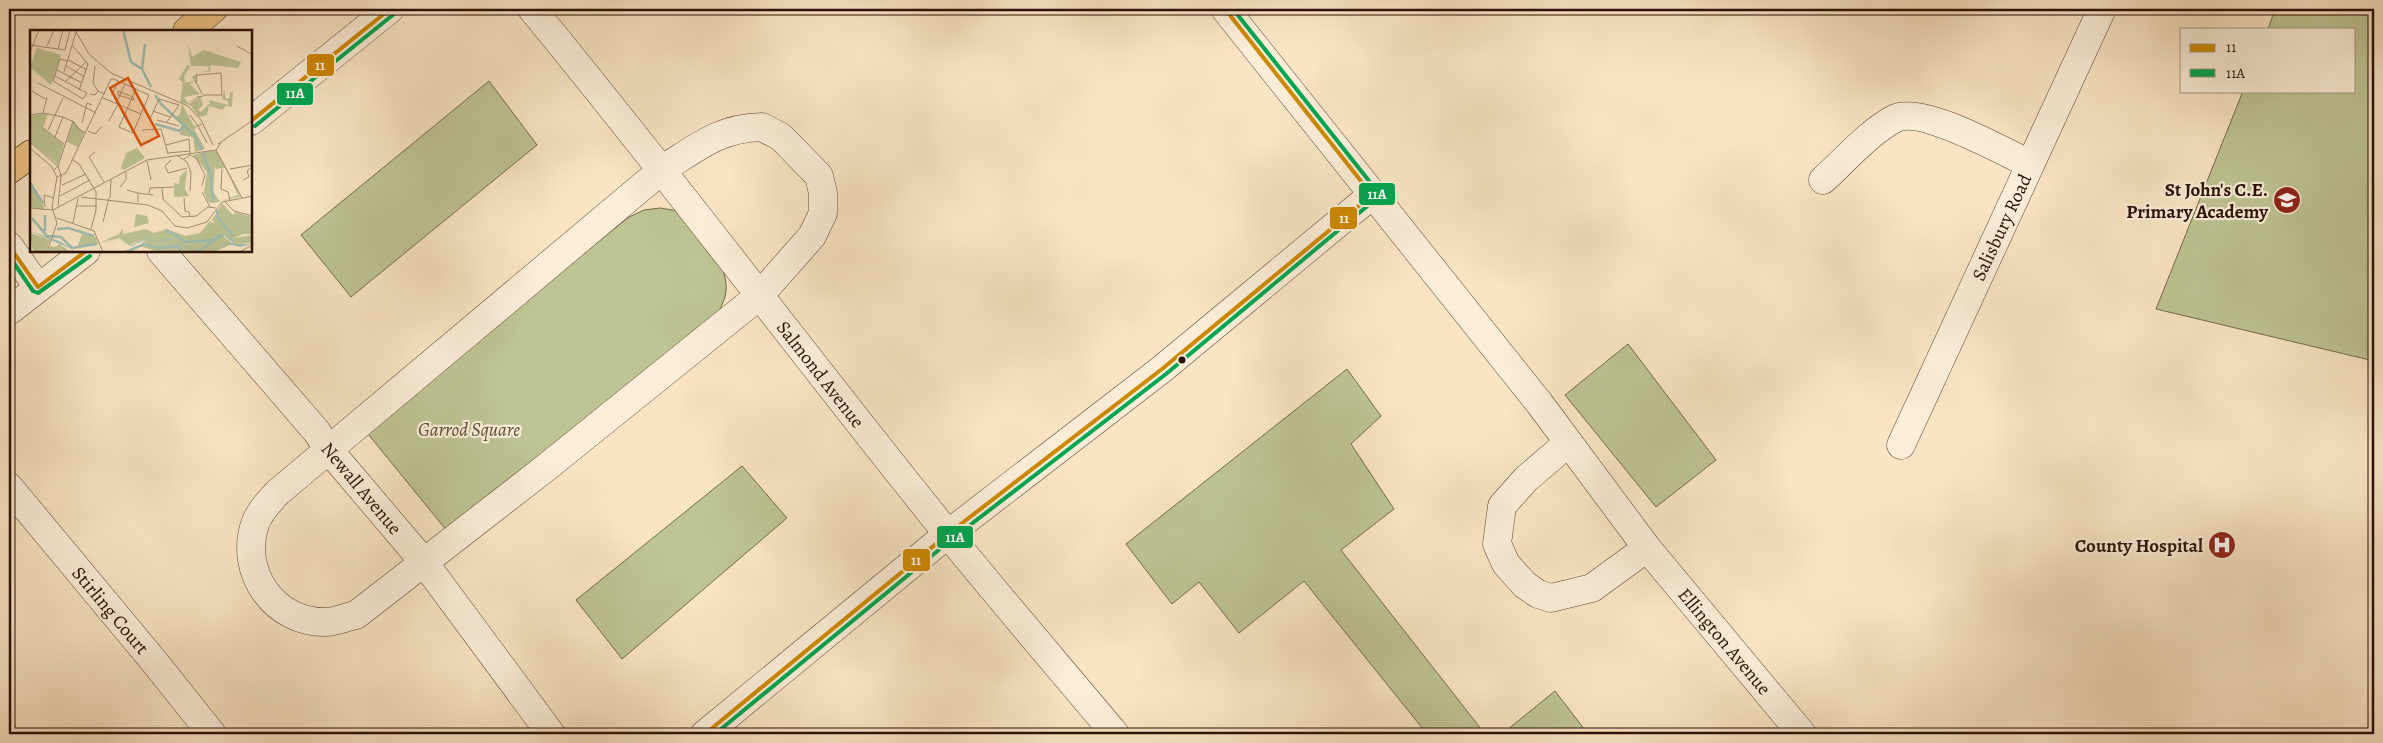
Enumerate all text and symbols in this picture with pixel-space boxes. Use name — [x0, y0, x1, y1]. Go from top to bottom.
legend — [2180, 28, 2356, 92]
inset map — [30, 30, 252, 252]
text: 11 — [2226, 37, 2236, 57]
line badge: 11 — [306, 53, 335, 77]
text: 11 — [315, 56, 325, 75]
text: 11A — [2226, 63, 2245, 83]
line badge: 11A — [276, 82, 314, 106]
text: 11A — [286, 84, 305, 103]
street label: Salisbury Road — [1966, 169, 2038, 285]
place label: St John's C.E. Primary Academy — [2126, 177, 2269, 225]
line badge: 11A — [1358, 182, 1396, 206]
text: 11A — [1368, 185, 1387, 204]
school or university icon: St John's C.E. Primary Academy — [2272, 185, 2302, 215]
line badge: 11 — [1329, 206, 1358, 230]
text: 11 — [1339, 209, 1349, 228]
street label: Salmond Avenue — [770, 316, 870, 434]
unlabelled marker — [1177, 355, 1187, 365]
park label: Garrod Square — [418, 417, 520, 443]
street label: Newall Avenue — [315, 437, 408, 540]
line badge: 11A — [936, 525, 974, 549]
text: 11A — [946, 528, 965, 547]
hospital icon: County Hospital — [2207, 530, 2237, 560]
place label: County Hospital — [2075, 533, 2203, 559]
line badge: 11 — [902, 548, 931, 572]
text: 11 — [911, 551, 921, 570]
street label: Stirling Court — [66, 561, 155, 660]
street label: Ellington Avenue — [1672, 583, 1777, 701]

